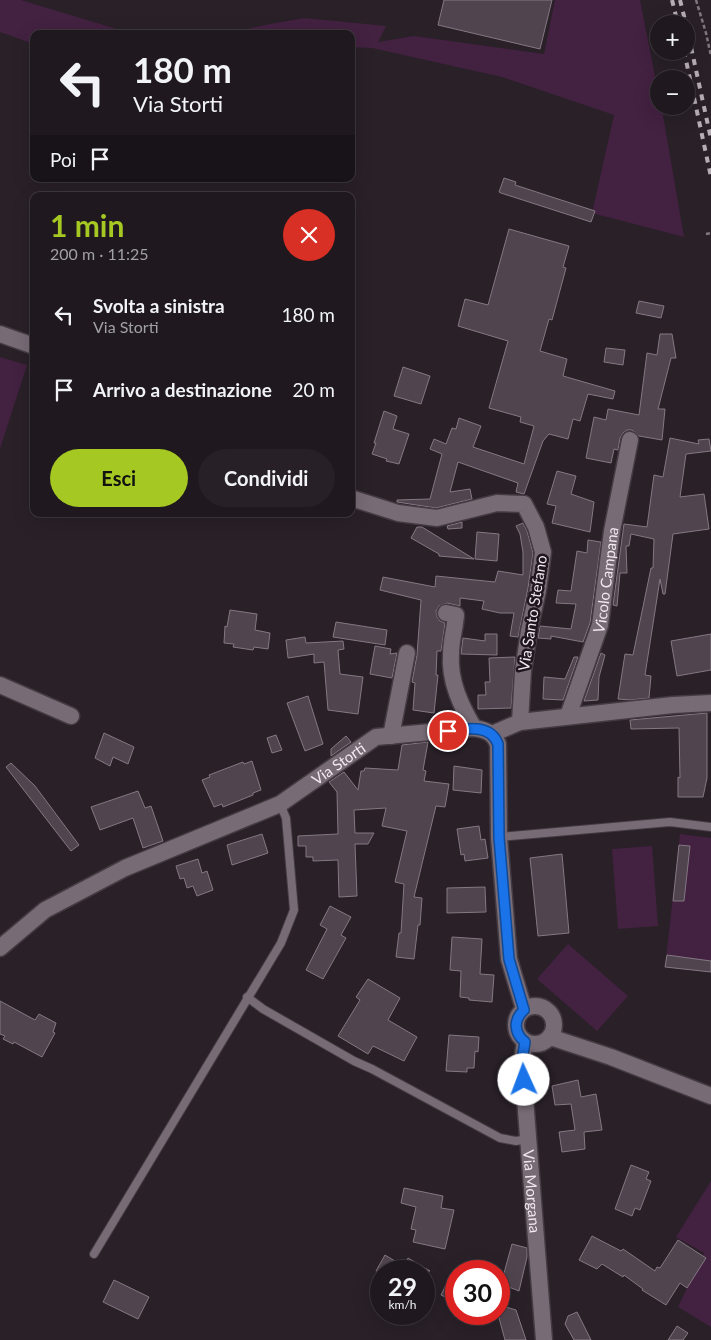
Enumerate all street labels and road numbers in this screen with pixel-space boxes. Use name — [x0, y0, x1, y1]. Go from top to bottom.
street label: Vicolo Campana — [589, 525, 622, 635]
street label: Via Santo Stefano — [514, 554, 550, 672]
street label: Via Storti — [308, 738, 369, 788]
street label: Via Morgana — [520, 1149, 545, 1234]

